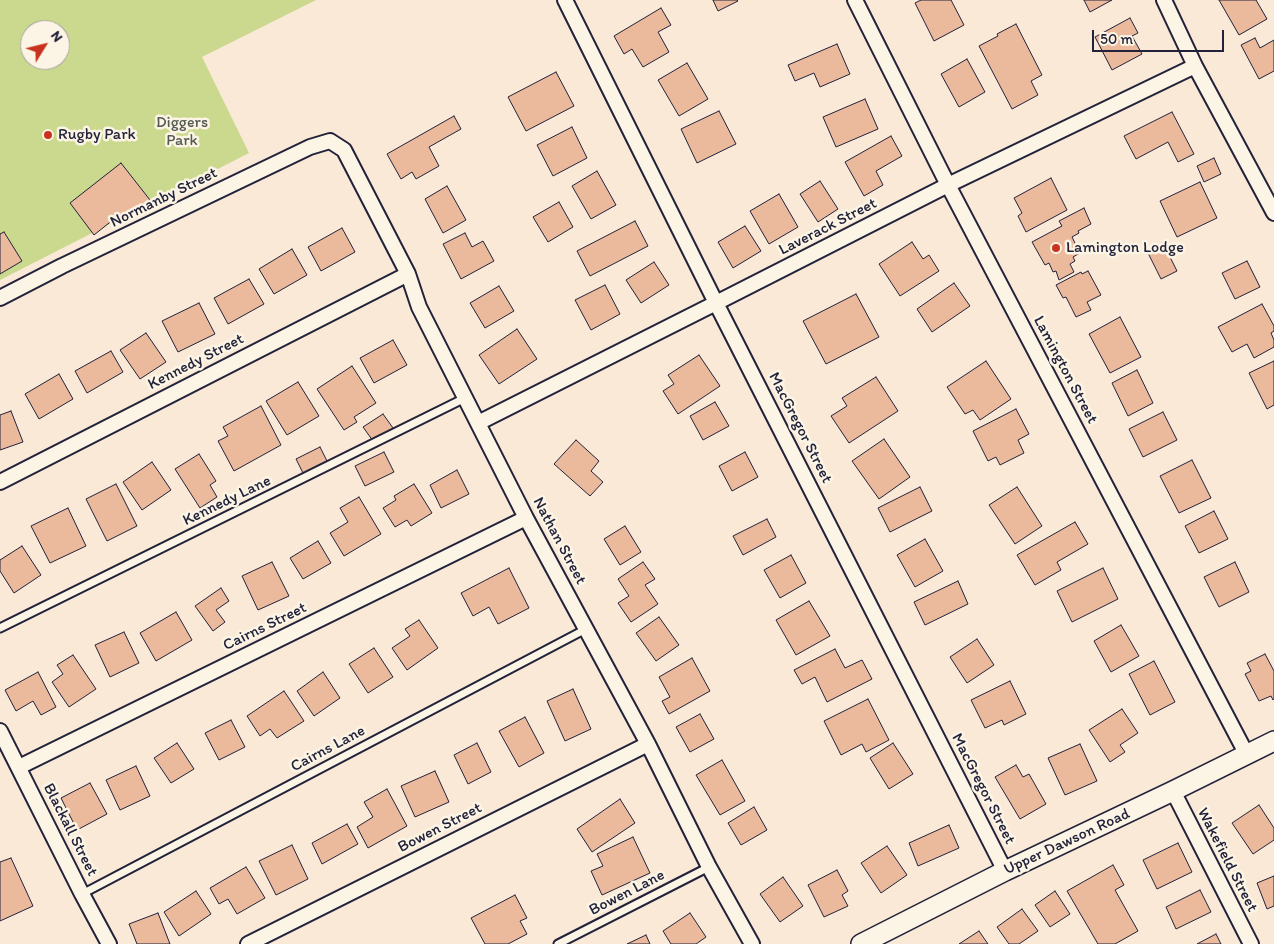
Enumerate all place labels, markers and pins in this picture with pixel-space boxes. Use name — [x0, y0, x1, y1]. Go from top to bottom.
place label: Rugby Park — [58, 125, 136, 145]
marker: Rugby Park — [42, 129, 54, 141]
place label: Lamington Lodge — [1066, 238, 1184, 258]
marker: Lamington Lodge — [1050, 242, 1062, 254]

